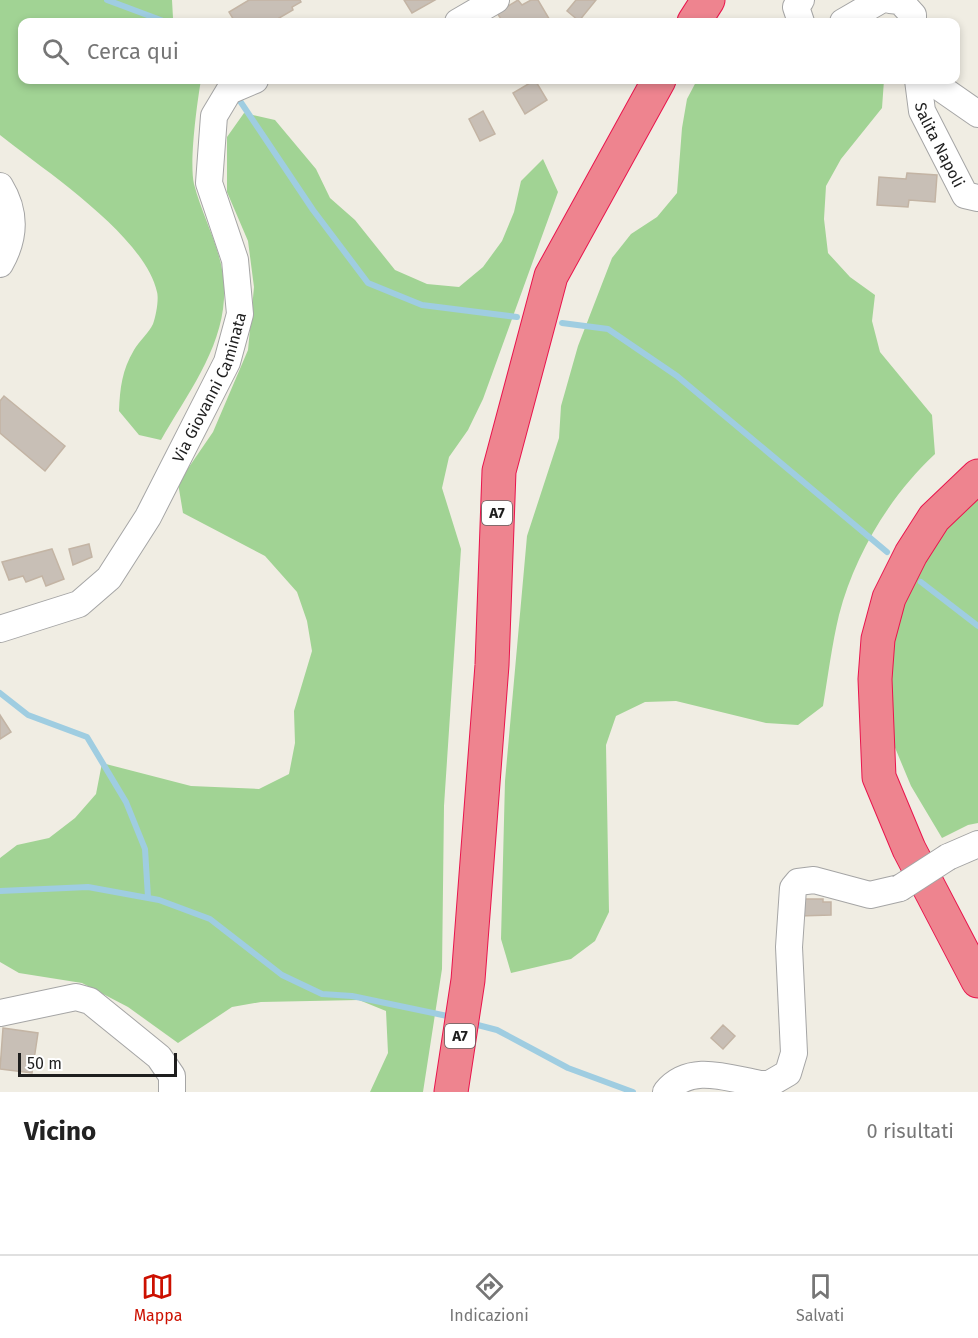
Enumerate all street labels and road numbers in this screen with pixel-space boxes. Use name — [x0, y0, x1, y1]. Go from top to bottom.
street label: Salita Napoli — [911, 101, 968, 190]
street label: Via Giovanni Caminata — [169, 310, 250, 466]
road number: A7 — [482, 501, 512, 525]
road number: A7 — [445, 1024, 475, 1048]

